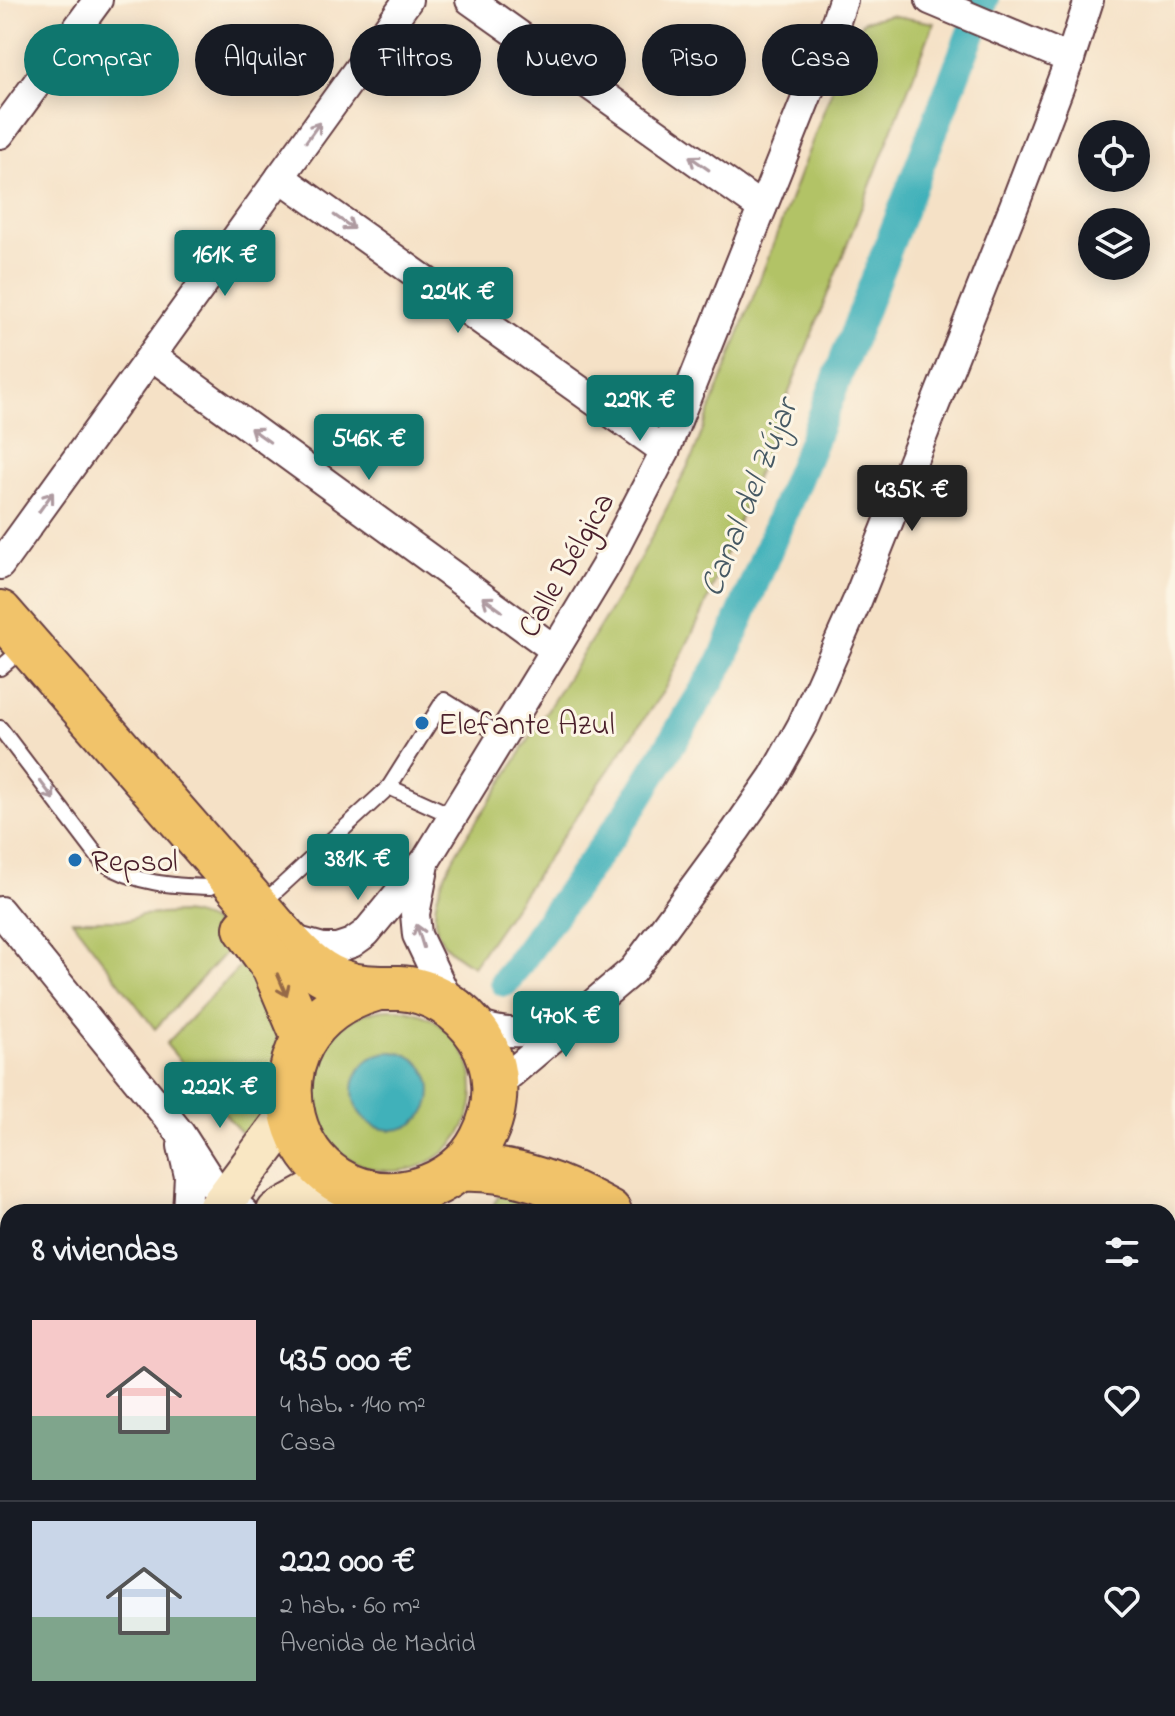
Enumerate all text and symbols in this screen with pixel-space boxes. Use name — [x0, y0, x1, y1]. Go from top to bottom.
chip: Comprar — [24, 24, 179, 96]
chip: Alquilar — [195, 24, 334, 96]
chip: Filtros — [350, 24, 481, 96]
chip: Nuevo — [497, 24, 626, 96]
chip: Piso — [642, 24, 746, 96]
chip: Casa — [762, 24, 878, 96]
map controls — [1078, 120, 1150, 280]
button: locate — [1078, 120, 1150, 192]
one-way arrow — [305, 122, 321, 144]
one-way arrow — [688, 155, 710, 171]
button: layers — [1078, 208, 1150, 280]
one-way arrow — [332, 214, 354, 230]
pin: 161K € — [160, 230, 290, 298]
text: 161K € — [192, 237, 258, 275]
pin: 224K € — [393, 267, 523, 335]
text: 224K € — [421, 274, 495, 312]
pin: 229K € — [575, 375, 705, 443]
text: 229K € — [605, 382, 675, 420]
water label: Canal del Zújar — [688, 388, 815, 605]
pin: 546K € — [304, 414, 434, 482]
text: 546K € — [332, 421, 406, 459]
one-way arrow — [249, 426, 271, 443]
pin: 435K € — [847, 465, 977, 533]
text: 435K € — [875, 472, 949, 510]
street label: Calle Bélgica — [507, 484, 629, 647]
one-way arrow — [37, 492, 54, 513]
one-way arrow — [482, 596, 504, 612]
place label: Elefante Azul — [438, 703, 615, 750]
marker: Elefante Azul — [413, 714, 431, 732]
one-way arrow — [39, 779, 56, 800]
pin: 381K € — [293, 834, 423, 902]
place label: Repsol — [91, 840, 178, 887]
text: 381K € — [325, 841, 391, 879]
marker: Repsol — [66, 851, 84, 869]
one-way arrow — [412, 924, 426, 949]
one-way arrow — [276, 972, 291, 996]
pin: 470K € — [501, 991, 631, 1059]
text: 470K € — [531, 998, 601, 1036]
pin: 222K € — [155, 1062, 285, 1130]
text: 222K € — [182, 1069, 258, 1107]
text: 8 viviendas — [32, 1227, 179, 1277]
icon: filters — [1100, 1230, 1144, 1274]
text: 435 000 € — [280, 1337, 412, 1387]
icon: home — [96, 1352, 192, 1448]
icon: heart — [1100, 1378, 1144, 1422]
text: 4 hab. · 140 m² — [280, 1387, 426, 1425]
text: Casa — [280, 1425, 336, 1463]
text: 222 000 € — [280, 1538, 415, 1588]
icon: home — [96, 1553, 192, 1649]
icon: heart — [1100, 1579, 1144, 1623]
text: 2 hab. · 60 m² — [280, 1588, 420, 1626]
text: Avenida de Madrid — [280, 1626, 476, 1664]

